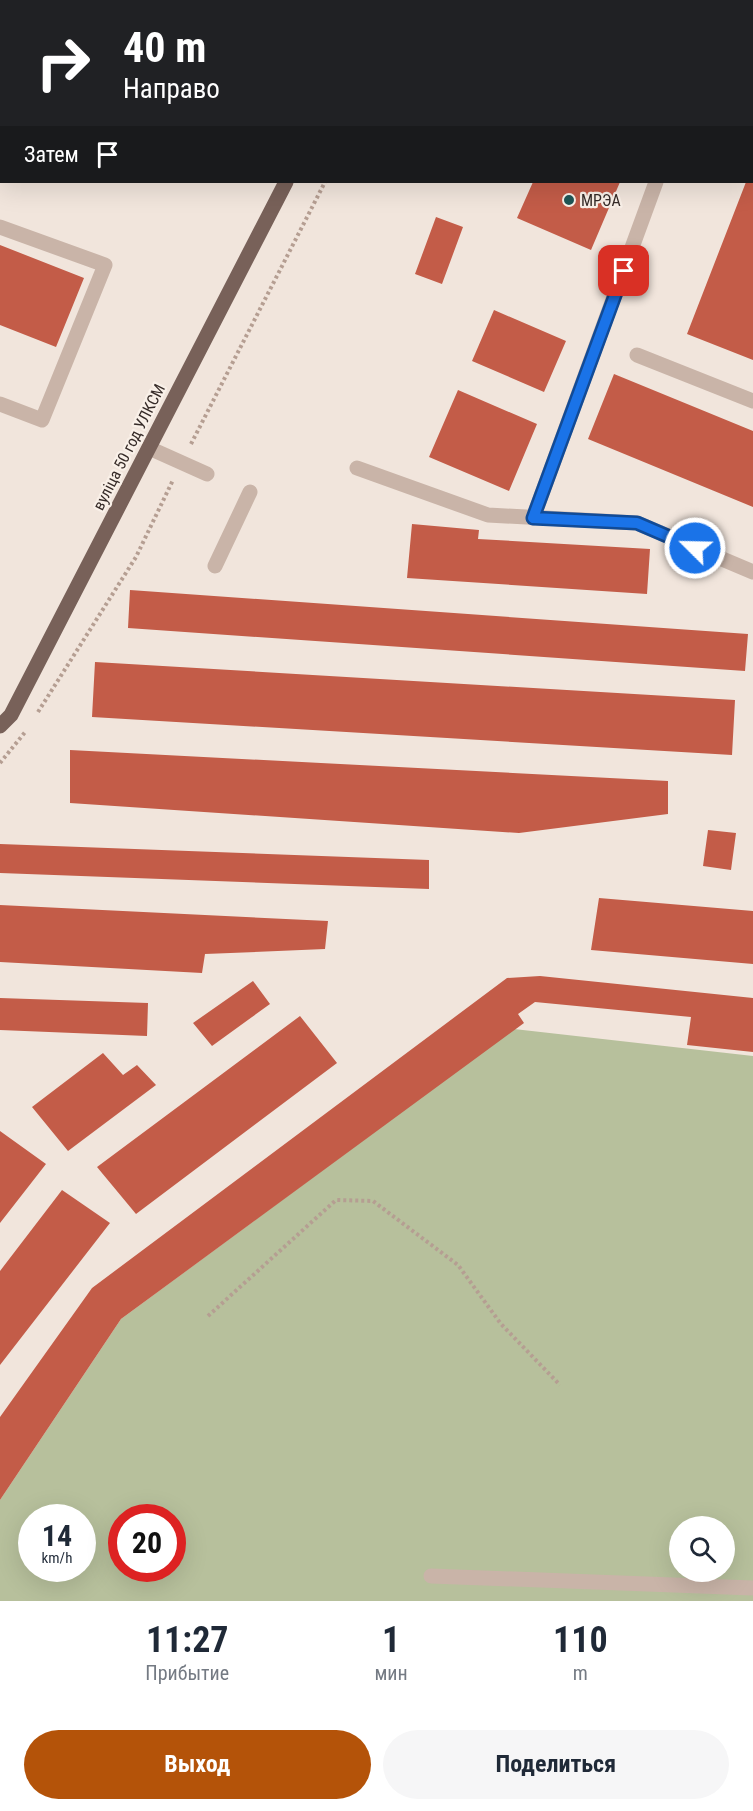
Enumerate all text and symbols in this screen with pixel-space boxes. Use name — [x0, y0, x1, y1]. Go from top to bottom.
text: 40 m — [123, 23, 206, 72]
icon: right — [24, 24, 102, 102]
text: Направо — [123, 73, 220, 105]
icon: arrive — [91, 138, 124, 171]
text: Затем — [24, 142, 79, 167]
place label: МРЭА — [581, 191, 621, 210]
marker: МРЭА — [562, 193, 576, 207]
pin — [598, 245, 649, 296]
icon: arrive — [607, 254, 640, 287]
street label: вуліца 50 год УЛКСМ — [89, 381, 169, 513]
position arrow — [663, 516, 727, 580]
speed limit sign: 20 — [108, 1504, 186, 1582]
map controls — [669, 1516, 735, 1582]
button: search — [669, 1516, 735, 1582]
text: 14 — [42, 1518, 72, 1553]
text: km/h — [42, 1549, 72, 1567]
text: 11:27 — [146, 1619, 229, 1661]
text: 1 — [382, 1619, 400, 1661]
text: 110 — [553, 1619, 608, 1661]
text: Прибытие — [145, 1661, 229, 1685]
text: мин — [374, 1661, 408, 1685]
text: m — [573, 1661, 588, 1685]
button: Выход — [24, 1730, 371, 1799]
button: Поделиться — [383, 1730, 729, 1799]

